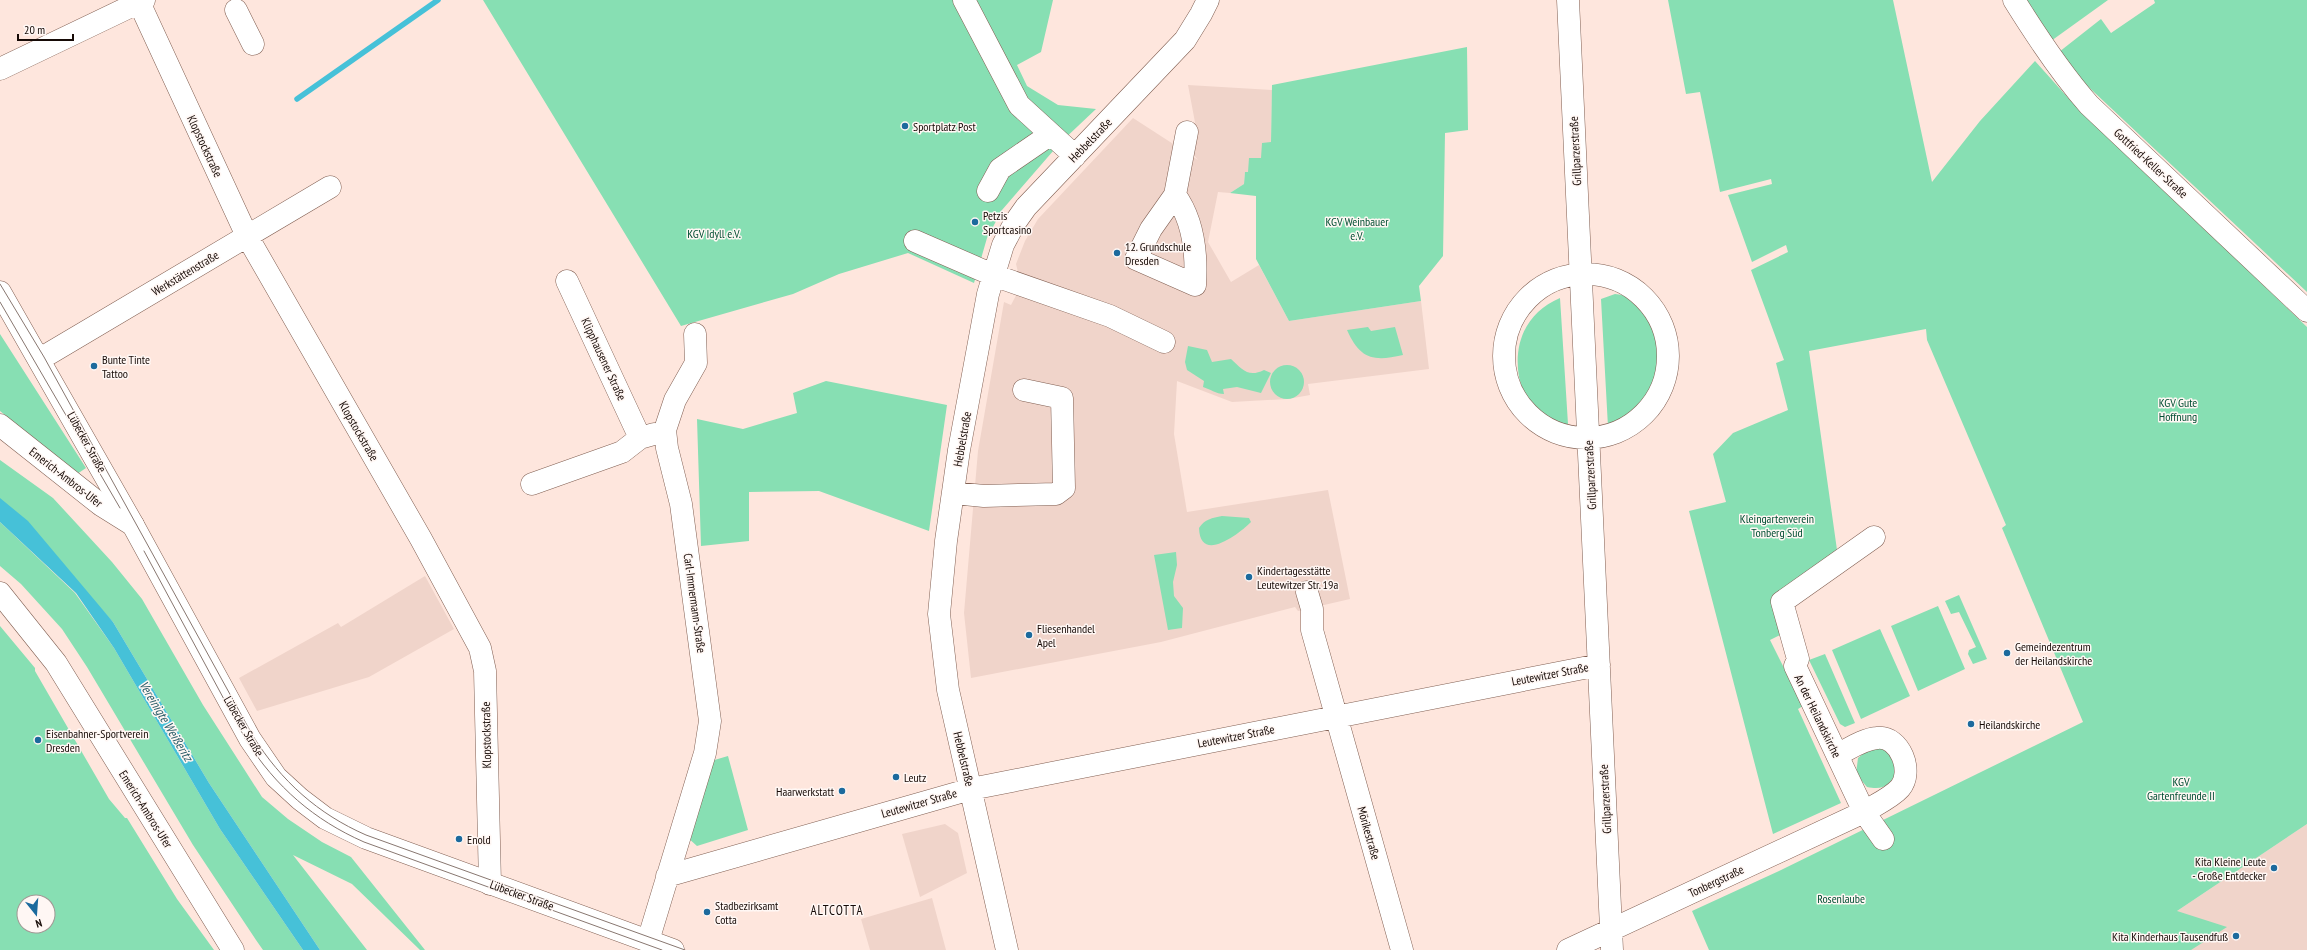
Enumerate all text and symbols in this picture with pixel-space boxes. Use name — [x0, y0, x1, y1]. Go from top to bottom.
scale bar — [18, 16, 73, 42]
text: 20 m — [24, 22, 45, 37]
street label: Klopstockstraße — [184, 113, 226, 179]
street label: Hebbelstraße — [1065, 115, 1115, 165]
street label: Grillparzerstraße — [1566, 116, 1584, 186]
place label: Sportplatz Post — [913, 119, 976, 134]
marker: Sportplatz Post — [900, 121, 910, 131]
street label: Gottfried-Keller-Straße — [2111, 125, 2191, 201]
place label: Petzis Sportcasino — [983, 208, 1032, 237]
park label: KGV Weinbauer e.V. — [1325, 214, 1389, 243]
marker: Petzis Sportcasino — [970, 217, 980, 227]
park label: KGV Idyll e.V. — [687, 226, 741, 241]
place label: 12. Grundschule Dresden — [1125, 239, 1191, 268]
street label: Werkstättenstraße — [149, 247, 221, 299]
marker: 12. Grundschule Dresden — [1112, 248, 1122, 258]
street label: Klipphausener Straße — [578, 315, 630, 403]
place label: Bunte Tinte Tattoo — [102, 352, 150, 381]
marker: Bunte Tinte Tattoo — [89, 361, 99, 371]
park label: KGV Gute Hoffnung — [2159, 395, 2197, 424]
street label: Klopstockstraße — [336, 398, 382, 464]
street label: Lübecker Straße — [64, 409, 110, 475]
street label: Hebbelstraße — [950, 410, 974, 468]
street label: Grillparzerstraße — [1581, 440, 1599, 510]
street label: Emerich-Ambros-Ufer — [26, 444, 106, 511]
park label: Kleingartenverein Tonberg Süd — [1740, 511, 1814, 540]
street label: Carl-Immermann-Straße — [681, 552, 709, 654]
place label: Kindertagesstätte Leutewitzer Str. 19a — [1257, 563, 1338, 592]
marker: Kindertagesstätte Leutewitzer Str. 19a — [1244, 572, 1254, 582]
place label: Fliesenhandel Apel — [1037, 621, 1095, 650]
marker: Fliesenhandel Apel — [1024, 630, 1034, 640]
place label: Gemeindezentrum der Heilandskirche — [2015, 639, 2092, 668]
marker: Gemeindezentrum der Heilandskirche — [2002, 648, 2012, 658]
street label: Leutewitzer Straße — [1510, 659, 1590, 689]
street label: An der Heilandskirche — [1791, 672, 1845, 760]
water label: Vereinigte Weißeritz — [135, 678, 197, 765]
street label: Lübecker Straße — [221, 693, 267, 759]
street label: Klopstockstraße — [478, 701, 494, 769]
place label: Heilandskirche — [1979, 717, 2040, 732]
marker: Heilandskirche — [1966, 719, 1976, 729]
street label: Leutewitzer Straße — [1196, 721, 1276, 751]
place label: Eisenbahner-Sportverein Dresden — [46, 726, 148, 755]
street label: Hebbelstraße — [950, 730, 978, 788]
marker: Eisenbahner-Sportverein Dresden — [33, 735, 43, 745]
street label: Grillparzerstraße — [1596, 764, 1614, 834]
street label: Emerich-Ambros-Ufer — [116, 767, 176, 851]
place label: Leutz — [904, 770, 926, 785]
marker: Leutz — [891, 772, 901, 782]
park label: KGV Gartenfreunde II — [2147, 774, 2215, 803]
place label: Haarwerkstatt — [776, 784, 835, 799]
street label: Leutewitzer Straße — [879, 785, 959, 821]
marker: Haarwerkstatt — [837, 786, 847, 796]
street label: Mörikestraße — [1354, 805, 1384, 861]
place label: Enold — [467, 832, 491, 847]
marker: Enold — [454, 834, 464, 844]
place label: Kita Kleine Leute - Große Entdecker — [2192, 854, 2267, 883]
street label: Tonbergstraße — [1686, 862, 1746, 900]
marker: Kita Kleine Leute - Große Entdecker — [2269, 863, 2279, 873]
street label: Lübecker Straße — [488, 876, 556, 914]
park label: Rosenlaube — [1817, 891, 1865, 906]
north arrow — [16, 894, 56, 934]
place label: Stadbezirksamt Cotta — [715, 898, 779, 927]
district label: ALTCOTTA — [810, 902, 864, 919]
marker: Stadbezirksamt Cotta — [702, 907, 712, 917]
text: N — [34, 916, 44, 931]
place label: Kita Kinderhaus Tausendfuß — [2112, 929, 2228, 944]
marker: Kita Kinderhaus Tausendfuß — [2231, 931, 2241, 941]

